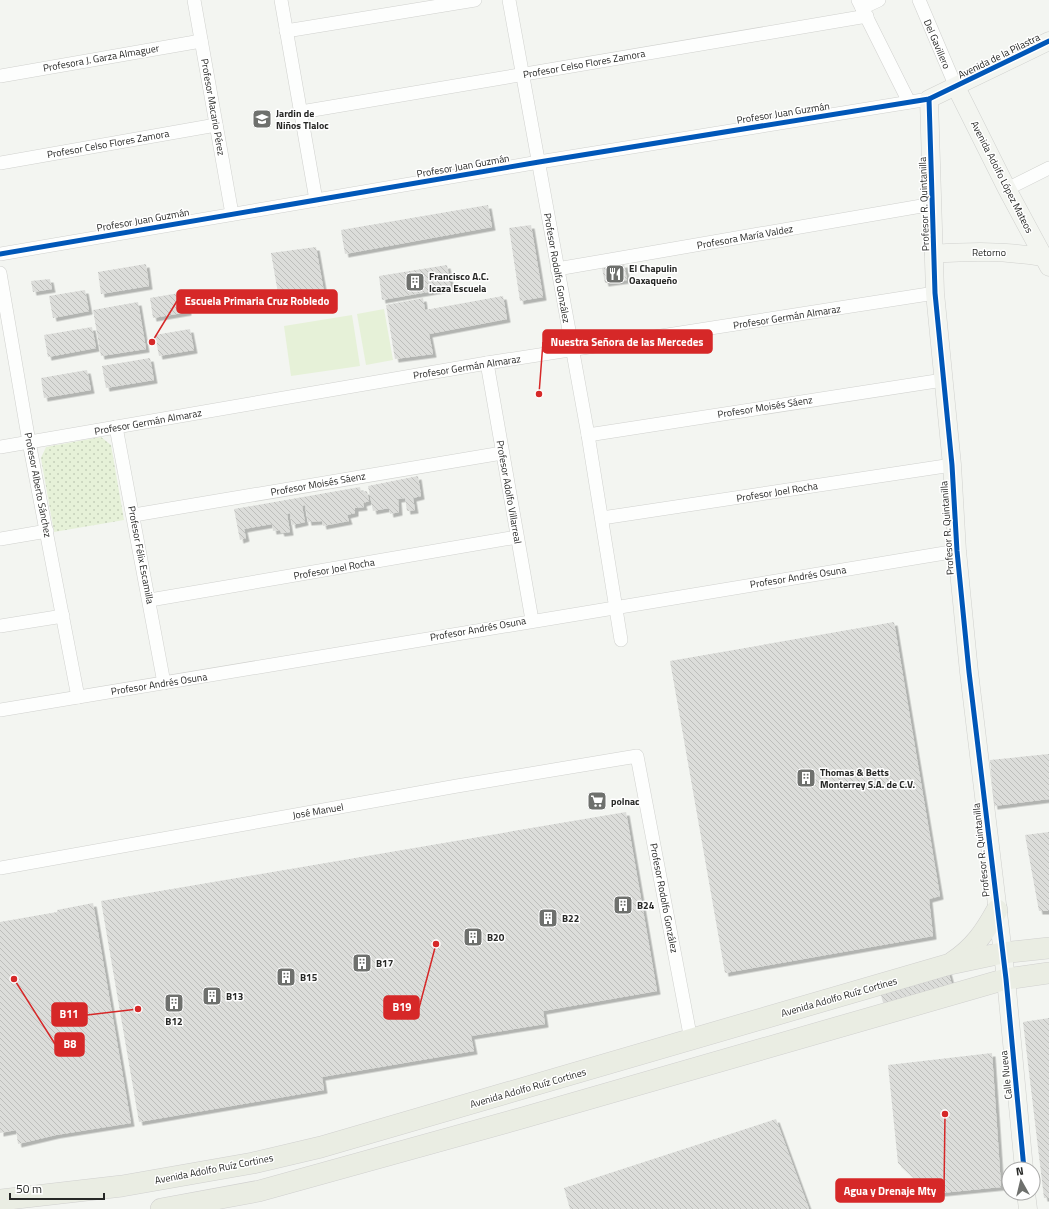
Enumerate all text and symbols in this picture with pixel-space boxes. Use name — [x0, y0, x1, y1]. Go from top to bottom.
street label: Del Gavillero — [920, 17, 954, 71]
street label: Avenida de la Pilastra — [955, 30, 1043, 82]
street label: Profesora J. Garza Almaguer — [42, 40, 161, 76]
street label: Profesor Celso Flores Zamora — [522, 46, 646, 82]
street label: Profesor Macario Pérez — [197, 57, 229, 157]
street label: Profesor Juan Guzmán — [735, 98, 831, 128]
place label: Jardin de Niños Tlaloc — [276, 106, 329, 133]
school or university icon: Jardin de Niños Tlaloc — [251, 108, 273, 130]
street label: Avenida Adolfo López Mateos — [967, 118, 1037, 236]
street label: Profesor Celso Flores Zamora — [46, 126, 170, 162]
street label: Profesor Juan Guzmán — [415, 150, 511, 182]
street label: Profesor R. Quintanilla — [915, 157, 933, 251]
street label: Profesor Juan Guzmán — [95, 204, 191, 236]
street label: Profesor Rodolfo González — [540, 212, 574, 325]
street label: Profesora María Valdez — [696, 221, 795, 253]
street label: Retorno — [972, 245, 1006, 260]
place label: El Chapulin Oaxaqueño — [629, 261, 677, 288]
restaurant icon: El Chapulin Oaxaqueño — [604, 263, 626, 285]
place label: Francisco A.C. Icaza Escuela — [429, 269, 489, 296]
building icon: Francisco A.C. Icaza Escuela — [404, 271, 426, 293]
callout: Escuela Primaria Cruz Robledo — [177, 290, 337, 313]
text: Escuela Primaria Cruz Robledo — [185, 293, 330, 309]
street label: Profesor Germán Almaraz — [732, 301, 842, 333]
callout: Nuestra Señora de las Mercedes — [543, 330, 712, 353]
text: Nuestra Señora de las Mercedes — [551, 334, 703, 350]
street label: Profesor Germán Almaraz — [412, 351, 522, 383]
street label: Profesor Moisés Sáenz — [716, 392, 814, 422]
street label: Profesor Germán Almaraz — [93, 405, 203, 439]
street label: Profesor Alberto Sánchez — [20, 431, 56, 539]
street label: Profesor Adolfo Villarreal — [493, 439, 525, 545]
street label: Profesor Moisés Sáenz — [269, 468, 367, 500]
street label: Profesor Joel Rocha — [735, 478, 819, 506]
street label: Profesor R. Quintanilla — [936, 481, 958, 575]
street label: Profesor Félix Escamilla — [124, 505, 158, 605]
street label: Profesor Joel Rocha — [292, 554, 376, 584]
street label: Profesor Andrés Osuna — [749, 562, 847, 592]
street label: Profesor Andrés Osuna — [429, 613, 527, 645]
street label: Profesor Andrés Osuna — [110, 669, 208, 699]
place label: Thomas & Betts Monterrey S.A. de C.V. — [820, 765, 915, 792]
building icon: Thomas & Betts Monterrey S.A. de C.V. — [795, 767, 817, 789]
supermarket icon: polnac — [586, 790, 608, 812]
place label: polnac — [611, 794, 640, 809]
street label: José Manuel — [291, 799, 345, 823]
street label: Profesor R. Quintanilla — [969, 802, 993, 898]
street label: Profesor Rodolfo González — [646, 842, 682, 955]
building icon: B24 — [612, 894, 634, 916]
place label: B24 — [637, 898, 655, 913]
building icon: B22 — [537, 907, 559, 929]
place label: B22 — [562, 911, 579, 926]
building icon: B20 — [462, 926, 484, 948]
place label: B20 — [487, 930, 505, 945]
building icon: B17 — [351, 952, 373, 974]
place label: B17 — [376, 956, 393, 971]
building icon: B15 — [275, 966, 297, 988]
place label: B15 — [300, 970, 318, 985]
street label: Avenida Adolfo Ruíz Cortines — [779, 973, 899, 1021]
building icon: B13 — [201, 985, 223, 1007]
place label: B13 — [226, 989, 243, 1004]
building icon: B12 — [163, 992, 185, 1014]
callout: B19 — [384, 996, 419, 1019]
text: B19 — [392, 999, 412, 1015]
callout: B11 — [52, 1003, 87, 1026]
text: B11 — [59, 1006, 79, 1022]
place label: B12 — [165, 1014, 183, 1029]
callout: B8 — [55, 1033, 84, 1056]
text: B8 — [64, 1036, 76, 1052]
street label: Calle Nueva — [996, 1050, 1016, 1100]
street label: Avenida Adolfo Ruíz Cortines — [468, 1064, 588, 1112]
street label: Avenida Adolfo Ruíz Cortines — [154, 1150, 275, 1188]
north arrow — [1001, 1161, 1041, 1201]
text: N — [1015, 1163, 1024, 1180]
scale bar — [10, 1175, 104, 1201]
text: 50 m — [16, 1179, 42, 1198]
callout: Agua y Drenaje Mty — [836, 1179, 944, 1202]
text: Agua y Drenaje Mty — [844, 1183, 937, 1199]

